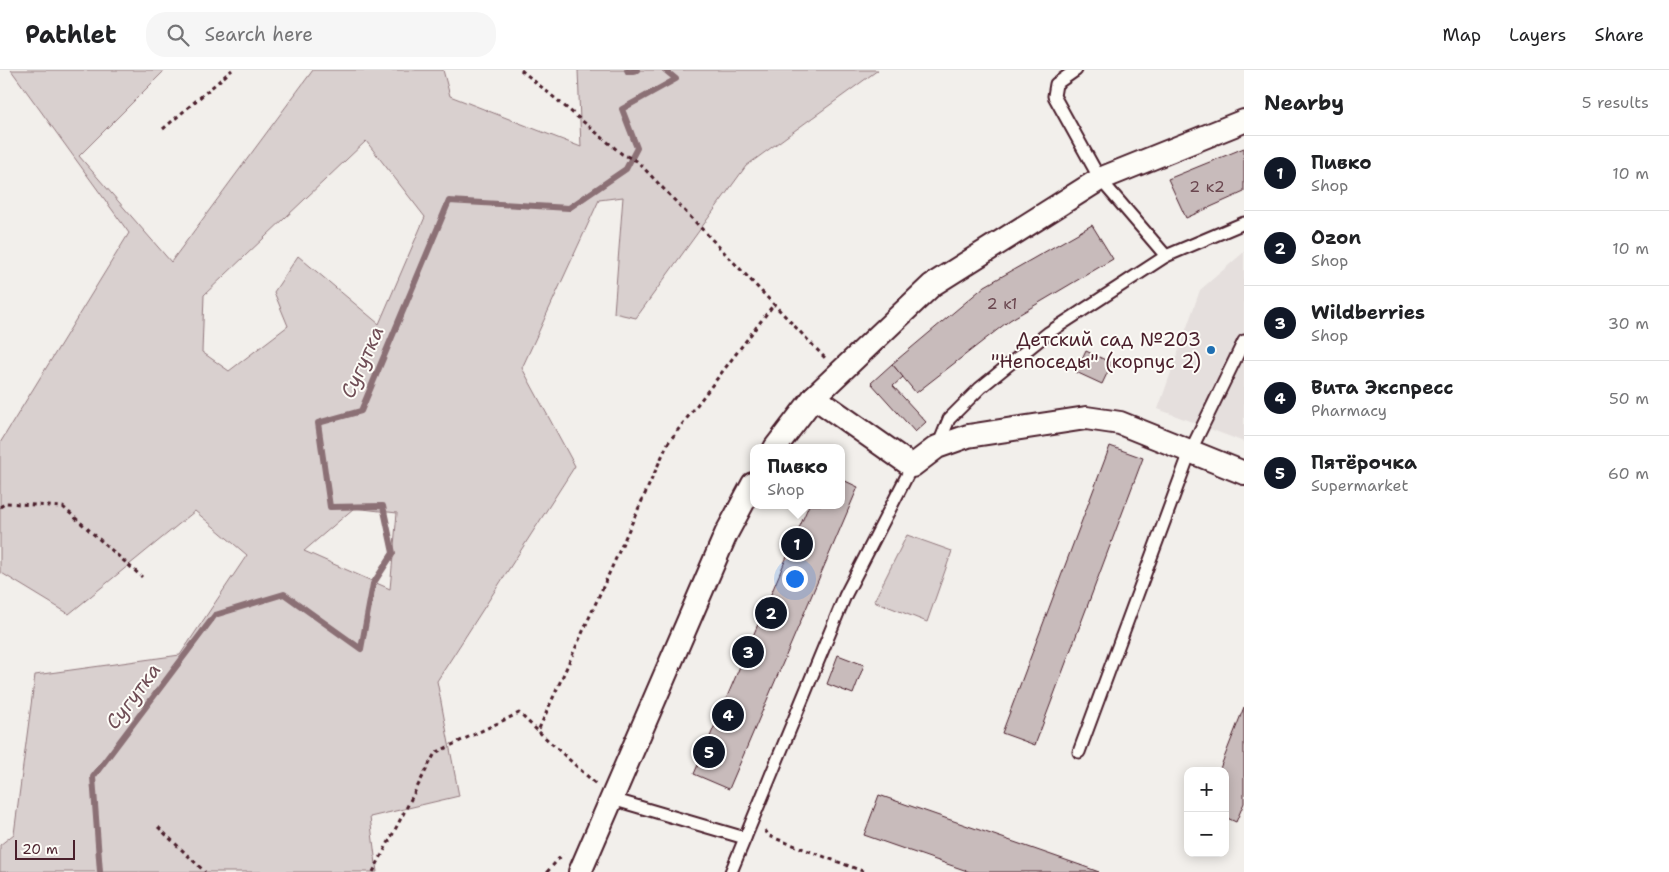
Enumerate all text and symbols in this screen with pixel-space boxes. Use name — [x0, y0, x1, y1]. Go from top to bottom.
search box — [146, 12, 496, 57]
text: Pathlet — [25, 19, 116, 51]
icon: search — [164, 21, 192, 49]
text: Search here — [204, 22, 313, 47]
text: Map — [1443, 23, 1481, 47]
text: Layers — [1509, 23, 1566, 47]
text: Share — [1594, 23, 1644, 47]
text: Nearby — [1264, 89, 1344, 117]
text: 5 results — [1582, 92, 1649, 113]
text: Пивко — [1311, 150, 1372, 175]
text: 1 — [1276, 163, 1284, 184]
text: 10 m — [1612, 163, 1649, 184]
text: Shop — [1311, 175, 1348, 196]
house number: 2 к2 — [1189, 176, 1225, 197]
text: Ozon — [1311, 225, 1361, 250]
text: 2 — [1274, 238, 1286, 259]
text: 10 m — [1612, 238, 1649, 259]
text: Shop — [1311, 250, 1348, 271]
house number: 2 к1 — [987, 293, 1017, 314]
text: Wildberries — [1311, 300, 1425, 325]
text: 3 — [1274, 313, 1286, 334]
text: 30 m — [1608, 313, 1649, 334]
water label: Сугутка — [335, 322, 389, 402]
text: Shop — [1311, 325, 1348, 346]
place label: Детский сад №203 "Непоседы" (корпус 2) — [991, 327, 1201, 374]
marker: Детский сад №203 "Непоседы" (корпус 2) — [1205, 344, 1217, 356]
text: Вита Экспресс — [1311, 375, 1454, 400]
text: 4 — [1274, 388, 1286, 409]
text: 50 m — [1609, 388, 1649, 409]
text: Pharmacy — [1311, 400, 1387, 421]
popup — [750, 444, 845, 509]
text: Пятёрочка — [1311, 450, 1417, 475]
text: Пивко — [767, 454, 828, 479]
text: 5 — [1275, 463, 1285, 484]
text: 60 m — [1608, 463, 1649, 484]
text: Supermarket — [1311, 475, 1408, 496]
text: Shop — [767, 479, 804, 500]
pin: 1 — [781, 525, 813, 563]
your location — [782, 566, 808, 592]
pin: 2 — [755, 594, 787, 632]
pin: 3 — [732, 633, 764, 671]
water label: Сугутка — [100, 658, 166, 734]
pin: 4 — [712, 696, 744, 734]
pin: 5 — [693, 733, 725, 771]
map controls — [1184, 767, 1229, 857]
button: + — [1184, 767, 1229, 812]
button: − — [1184, 812, 1229, 857]
scale bar — [15, 837, 75, 860]
text: 20 m — [22, 840, 58, 858]

